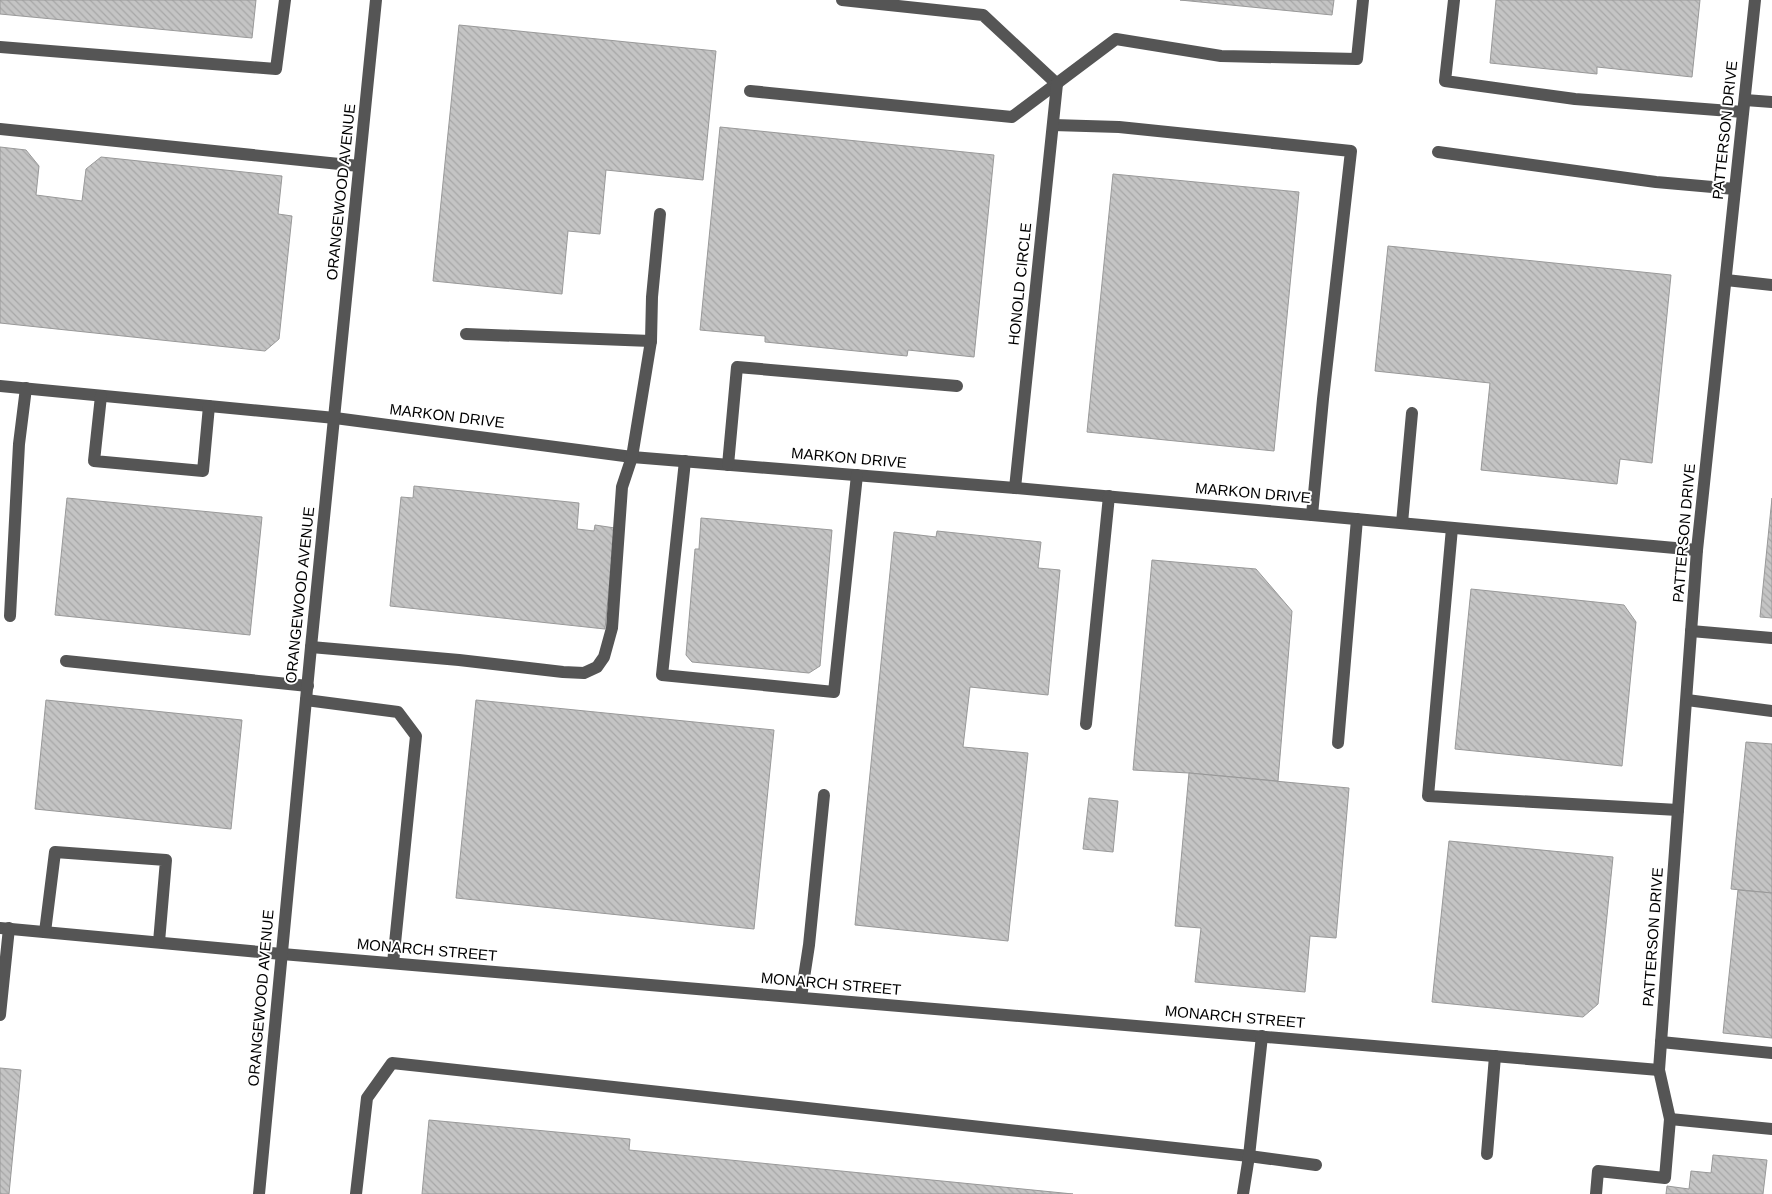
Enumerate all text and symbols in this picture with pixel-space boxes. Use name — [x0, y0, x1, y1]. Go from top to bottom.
street label: PATTERSON DRIVE — [1709, 60, 1740, 200]
street label: ORANGEWOOD AVENUE — [323, 103, 358, 281]
street label: HONOLD CIRCLE — [1005, 222, 1034, 346]
street label: MARKON DRIVE — [389, 400, 506, 431]
street label: MARKON DRIVE — [791, 444, 907, 471]
street label: PATTERSON DRIVE — [1669, 463, 1698, 603]
street label: MARKON DRIVE — [1195, 479, 1311, 506]
street label: ORANGEWOOD AVENUE — [282, 506, 317, 684]
street label: PATTERSON DRIVE — [1639, 867, 1666, 1007]
street label: ORANGEWOOD AVENUE — [244, 909, 277, 1087]
street label: MONARCH STREET — [356, 935, 498, 964]
street label: MONARCH STREET — [760, 969, 902, 998]
street label: MONARCH STREET — [1164, 1002, 1306, 1031]

